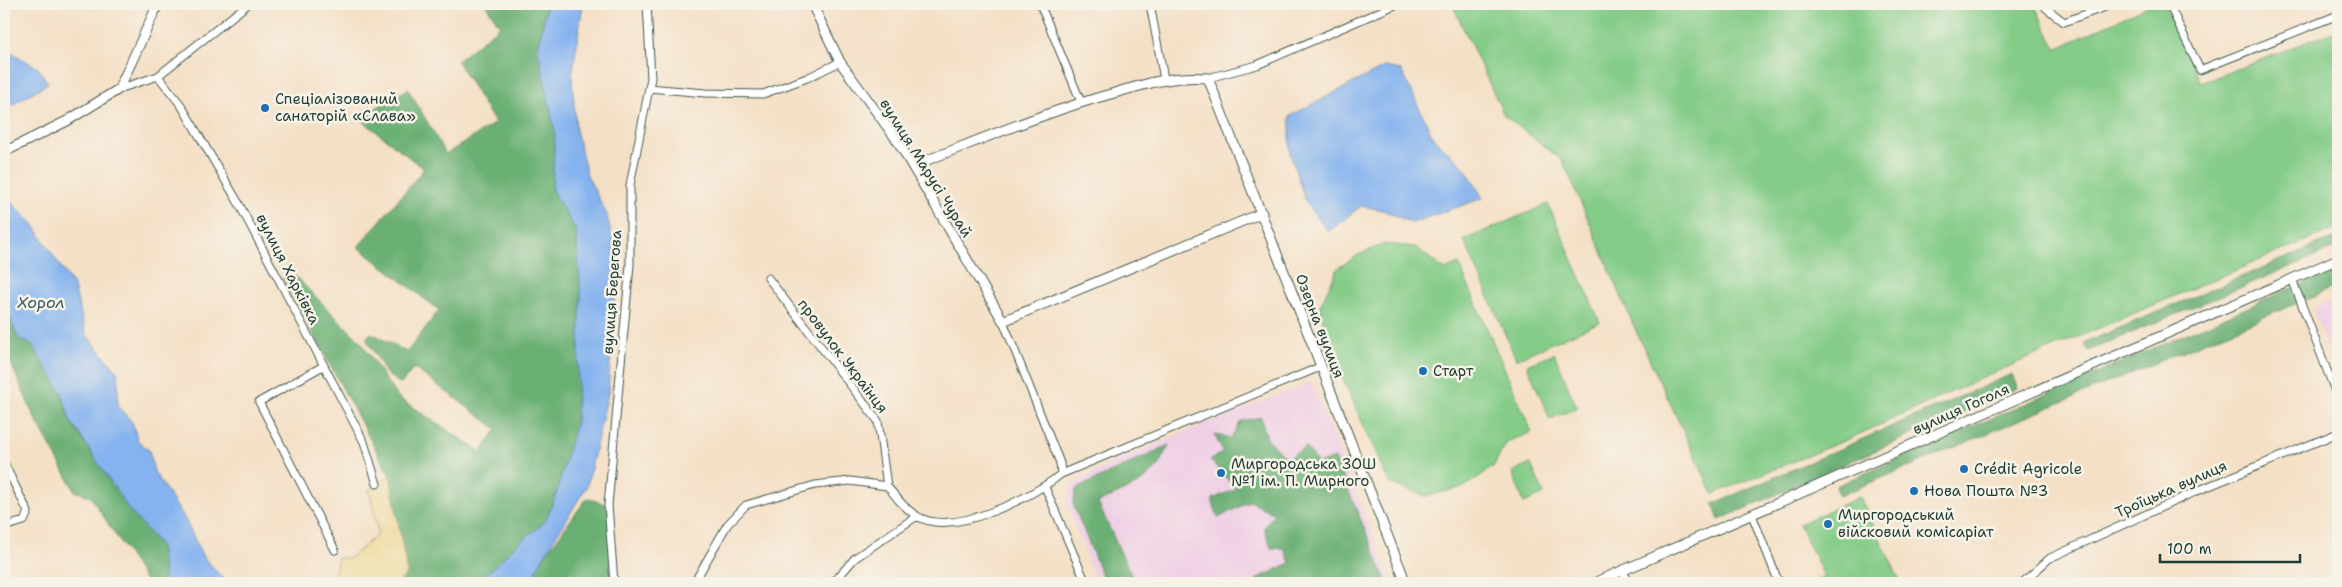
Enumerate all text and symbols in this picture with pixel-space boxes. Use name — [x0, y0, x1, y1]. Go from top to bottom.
place label: Спеціалізований санаторій «Слава» — [275, 89, 416, 126]
street label: вулиця Марусі Чурай — [875, 95, 977, 241]
marker: Спеціалізований санаторій «Слава» — [259, 102, 271, 114]
street label: вулиця Харківка — [251, 210, 325, 328]
street label: вулиця Берегова — [598, 228, 626, 355]
street label: Озерна вулиця — [1291, 271, 1349, 381]
water label: Хорол — [17, 292, 65, 313]
street label: провулок Українця — [793, 295, 893, 417]
place label: Старт — [1433, 361, 1474, 381]
marker: Старт — [1417, 365, 1429, 377]
street label: вулиця Гоголя — [1910, 379, 2012, 439]
place label: Миргородська ЗОШ №1 ім. П. Мирного — [1231, 454, 1376, 491]
street label: Троїцька вулиця — [2112, 455, 2230, 523]
place label: Crédit Agricole — [1974, 459, 2082, 479]
marker: Crédit Agricole — [1958, 463, 1970, 475]
marker: Миргородська ЗОШ №1 ім. П. Мирного — [1215, 467, 1227, 479]
place label: Нова Пошта №3 — [1924, 481, 2048, 501]
marker: Нова Пошта №3 — [1908, 485, 1920, 497]
place label: Миргородський війсковий комісаріат — [1838, 505, 1994, 542]
marker: Миргородський війсковий комісаріат — [1822, 518, 1834, 530]
scale bar — [2160, 532, 2300, 564]
text: 100 m — [2167, 539, 2212, 559]

